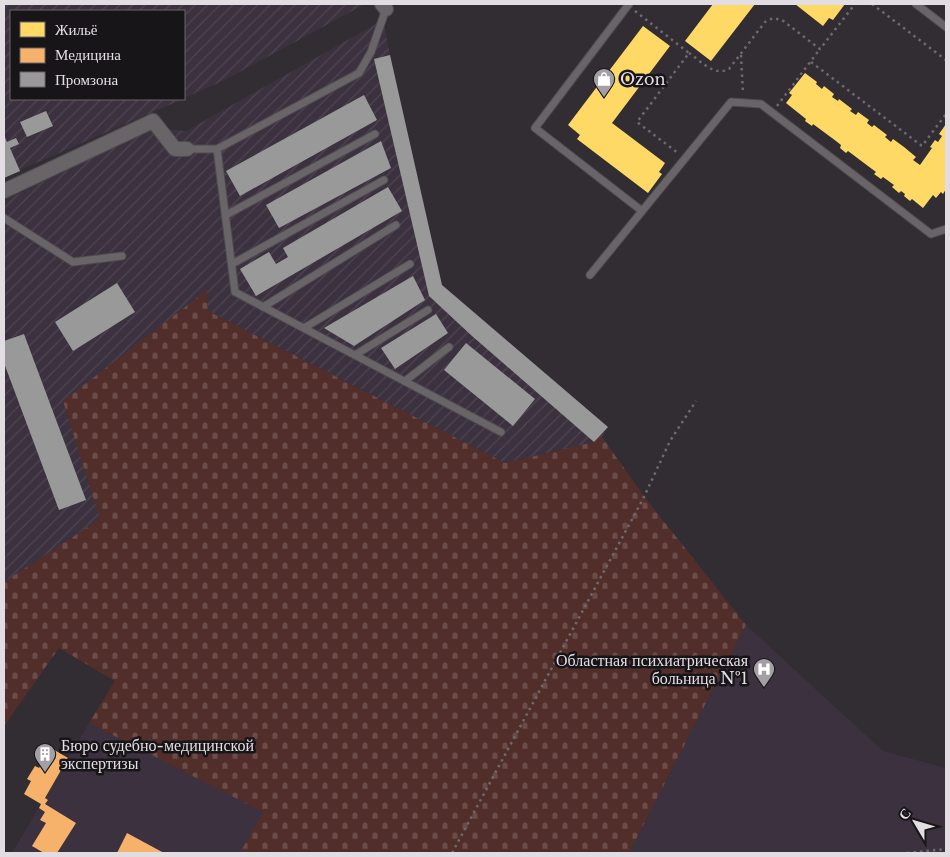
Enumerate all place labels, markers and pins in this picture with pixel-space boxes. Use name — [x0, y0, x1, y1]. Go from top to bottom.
shop icon: Ozon — [592, 67, 616, 98]
place label: Ozon — [620, 69, 665, 89]
place label: Областная психиатрическая больница №1 — [556, 650, 749, 688]
hospital icon: Областная психиатрическая больница №1 — [752, 657, 776, 688]
place label: Бюро судебно-медицинской экспертизы — [61, 735, 254, 773]
building icon: Бюро судебно-медицинской экспертизы — [33, 742, 57, 773]

